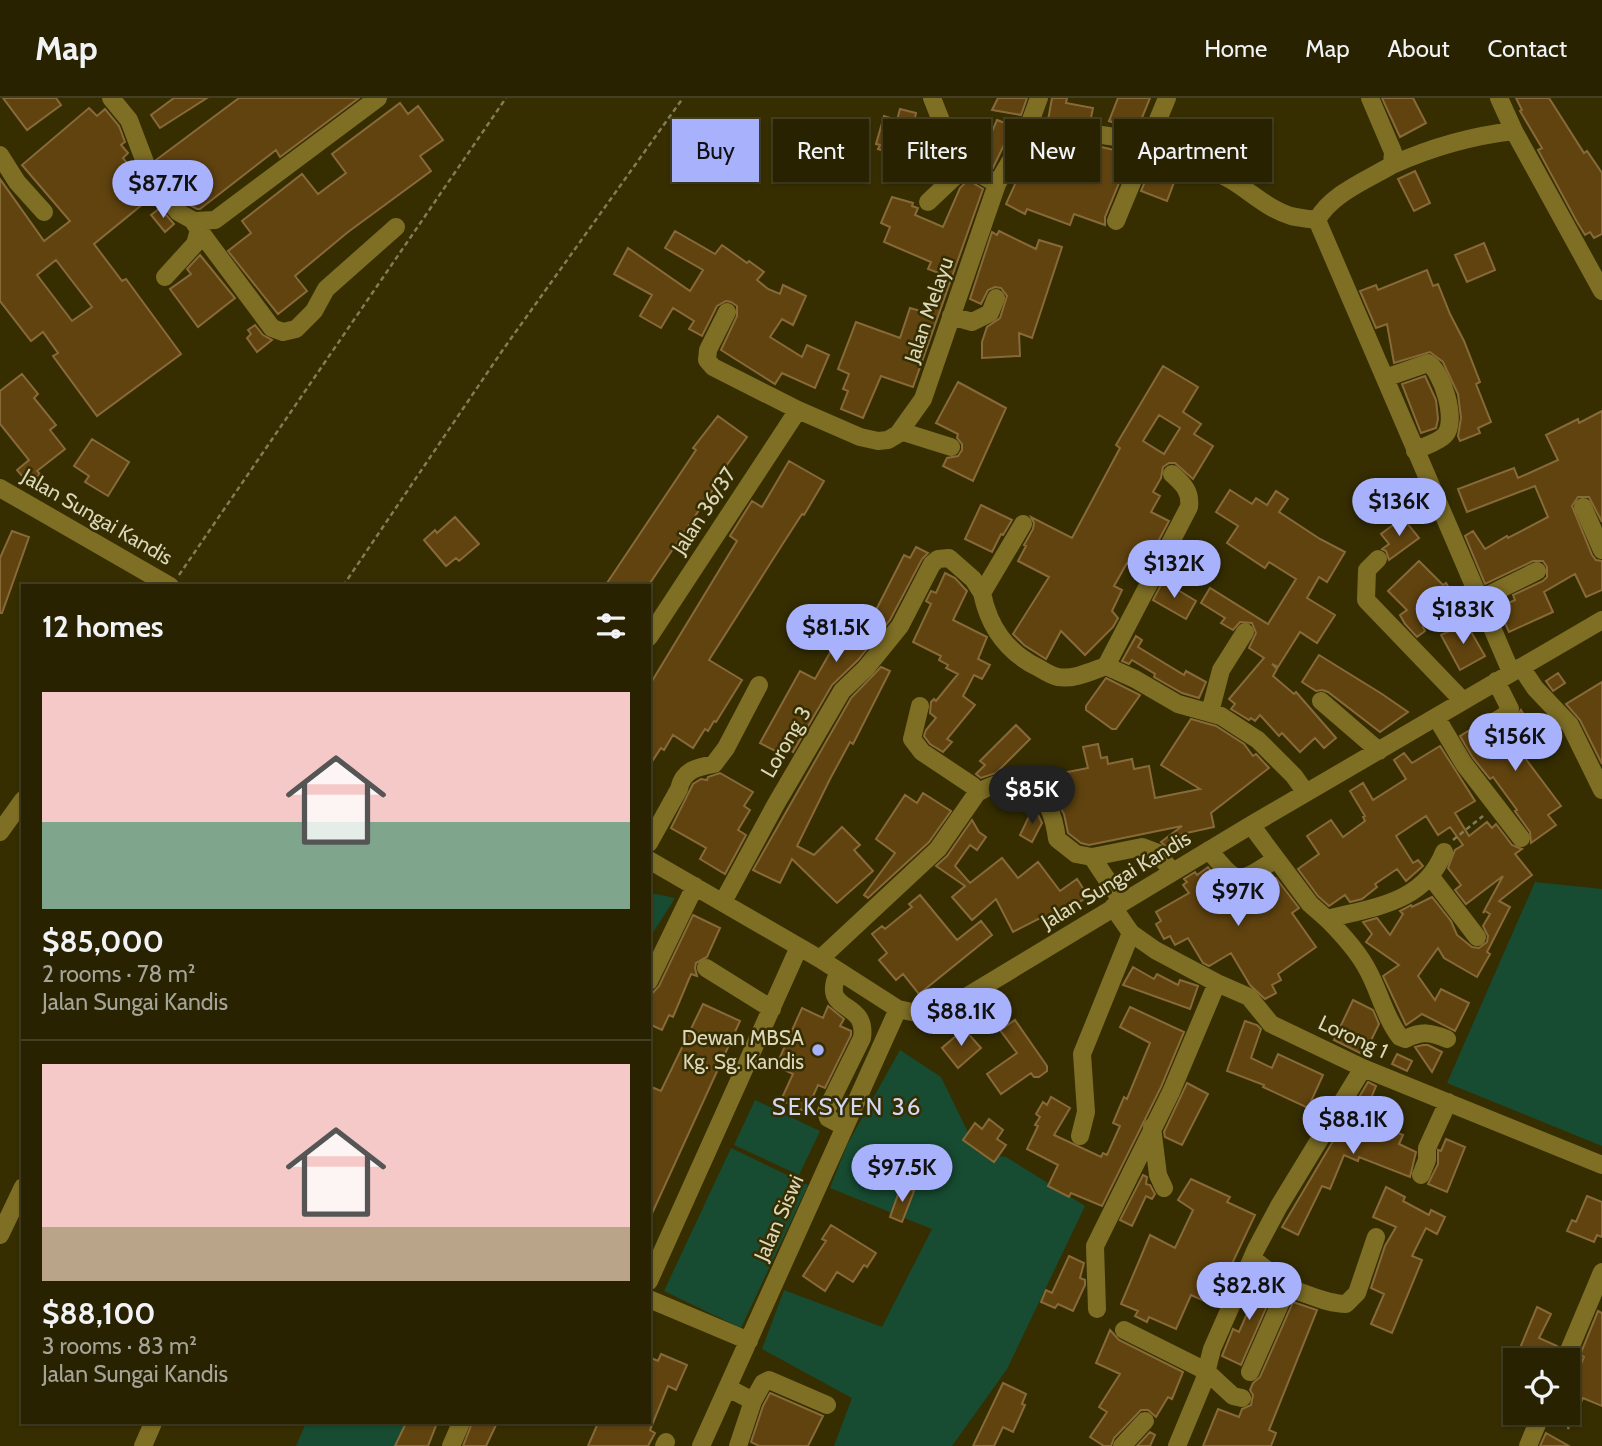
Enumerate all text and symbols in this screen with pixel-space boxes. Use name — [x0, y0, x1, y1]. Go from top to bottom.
text: Map — [35, 28, 98, 68]
text: Home — [1204, 34, 1267, 63]
text: Map — [1305, 34, 1350, 63]
text: About — [1388, 34, 1450, 63]
text: Contact — [1488, 34, 1567, 63]
chip: Buy — [672, 119, 759, 182]
chip: Rent — [773, 119, 869, 182]
chip: Filters — [883, 119, 991, 182]
chip: New — [1005, 119, 1100, 182]
chip: Apartment — [1114, 119, 1272, 182]
pin: $87.7K — [106, 160, 220, 220]
text: $87.7K — [128, 169, 198, 197]
street label: Jalan Melayu — [898, 254, 958, 367]
street label: Jalan 36/37 — [666, 462, 741, 560]
street label: Jalan Sungai Kandis — [17, 463, 177, 570]
pin: $136K — [1350, 478, 1448, 538]
text: $136K — [1368, 487, 1430, 515]
pin: $132K — [1125, 540, 1223, 600]
text: $132K — [1144, 549, 1204, 577]
pin: $183K — [1414, 587, 1512, 646]
text: $183K — [1432, 595, 1494, 623]
pin: $81.5K — [779, 604, 893, 664]
icon: filters — [592, 607, 630, 645]
text: 12 homes — [42, 608, 164, 645]
text: $81.5K — [802, 613, 870, 641]
street label: Lorong 3 — [755, 702, 816, 782]
pin: $156K — [1466, 714, 1564, 773]
text: $156K — [1484, 722, 1546, 750]
icon: home — [273, 737, 399, 863]
pin: $85K — [991, 766, 1073, 826]
text: $85K — [1005, 775, 1059, 803]
street label: Jalan Sungai Kandis — [1036, 825, 1195, 935]
pin: $97K — [1197, 868, 1279, 928]
text: $97K — [1212, 877, 1264, 905]
text: $85,000 — [42, 923, 164, 960]
text: 2 rooms · 78 m² — [42, 960, 196, 988]
text: Jalan Sungai Kandis — [42, 988, 228, 1016]
pin: $88.1K — [904, 988, 1018, 1048]
text: $88.1K — [927, 997, 995, 1025]
street label: Lorong 1 — [1315, 1010, 1392, 1063]
place label: Dewan MBSA Kg. Sg. Kandis — [682, 1025, 804, 1074]
marker: Dewan MBSA Kg. Sg. Kandis — [810, 1042, 826, 1058]
district label: SEKSYEN 36 — [772, 1092, 922, 1121]
pin: $88.1K — [1296, 1096, 1410, 1156]
text: $88.1K — [1319, 1105, 1387, 1133]
icon: home — [273, 1109, 399, 1235]
pin: $97.5K — [845, 1144, 959, 1204]
text: $97.5K — [867, 1153, 937, 1181]
street label: Jalan Siswi — [748, 1171, 809, 1266]
pin: $82.8K — [1192, 1262, 1306, 1322]
text: $82.8K — [1213, 1271, 1285, 1299]
text: $88,100 — [42, 1295, 156, 1332]
text: 3 rooms · 83 m² — [42, 1332, 197, 1360]
map controls — [1503, 1348, 1580, 1425]
button: locate — [1503, 1348, 1580, 1425]
text: Jalan Sungai Kandis — [42, 1360, 228, 1388]

